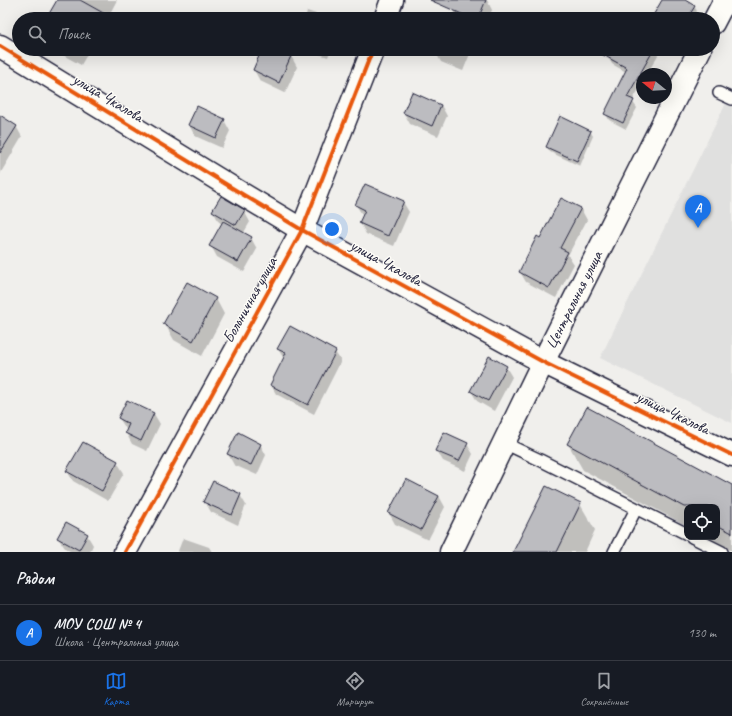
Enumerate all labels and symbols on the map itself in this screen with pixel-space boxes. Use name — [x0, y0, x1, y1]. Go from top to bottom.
north arrow — [636, 68, 672, 104]
street label: улица Чкалова — [68, 69, 148, 128]
pin: A — [685, 195, 711, 228]
your location — [322, 219, 342, 239]
street label: улица Чкалова — [346, 235, 426, 292]
street label: Центральная улица — [541, 247, 608, 352]
street label: Больничная улица — [218, 253, 282, 346]
street label: улица Чкалова — [632, 386, 714, 440]

